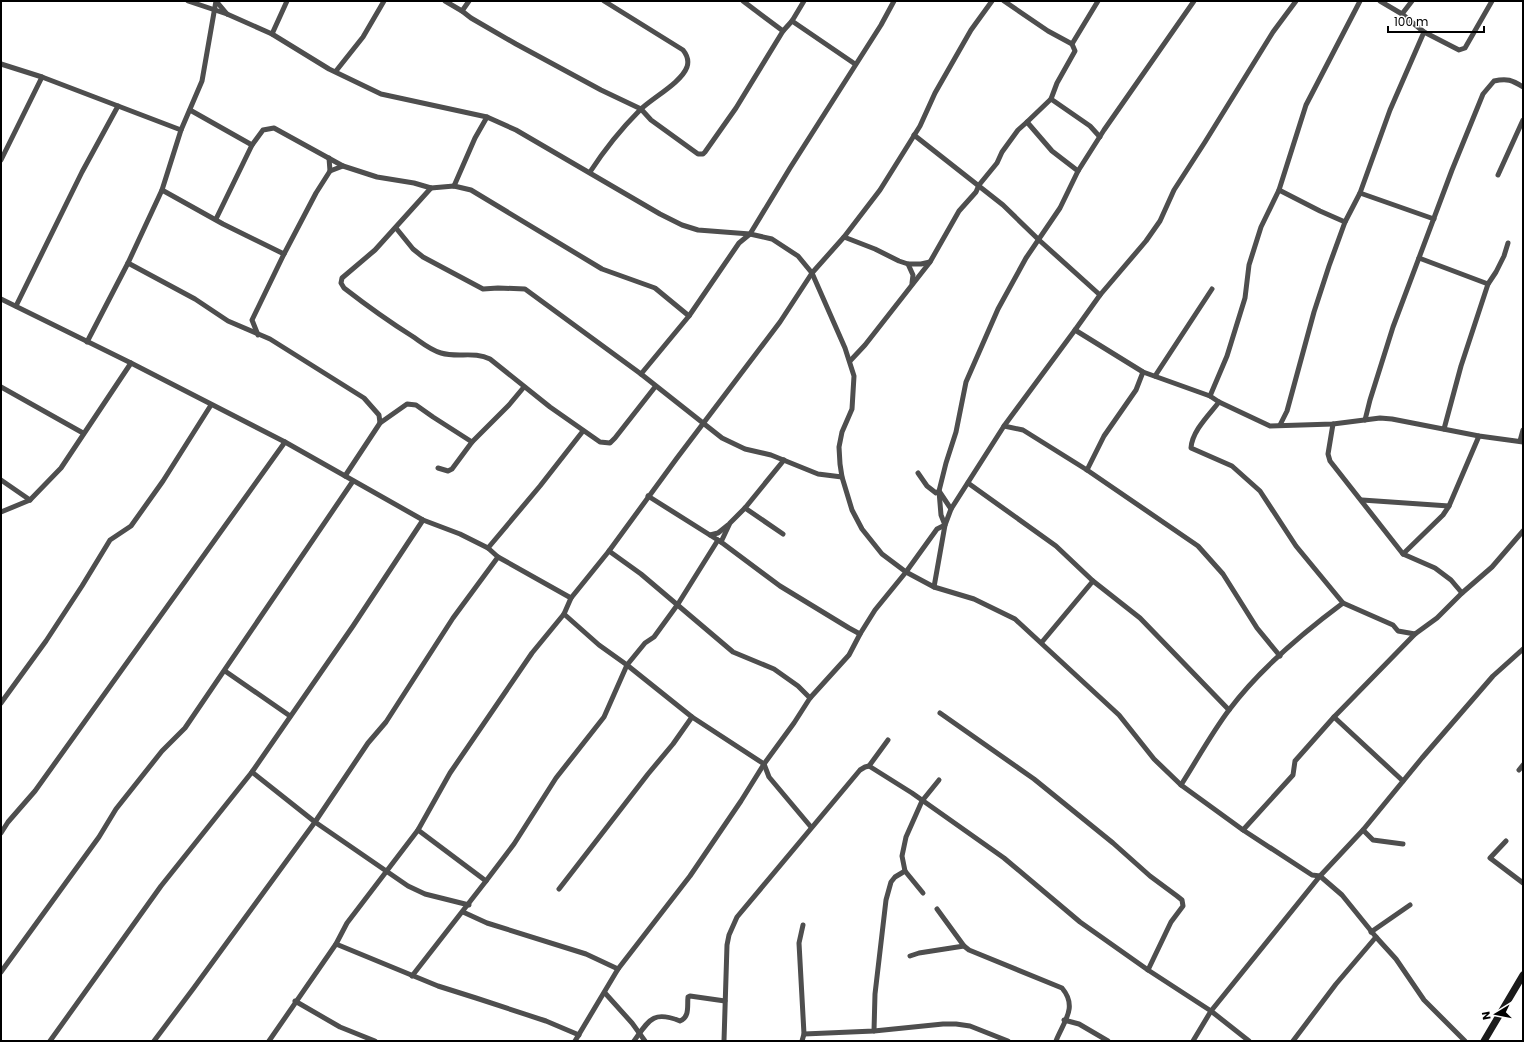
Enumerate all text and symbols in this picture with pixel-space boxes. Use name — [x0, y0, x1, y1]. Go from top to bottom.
scale bar — [1388, 8, 1484, 34]
text: 100 m — [1394, 13, 1428, 30]
north arrow — [1476, 994, 1516, 1034]
text: N — [1478, 1010, 1495, 1021]

